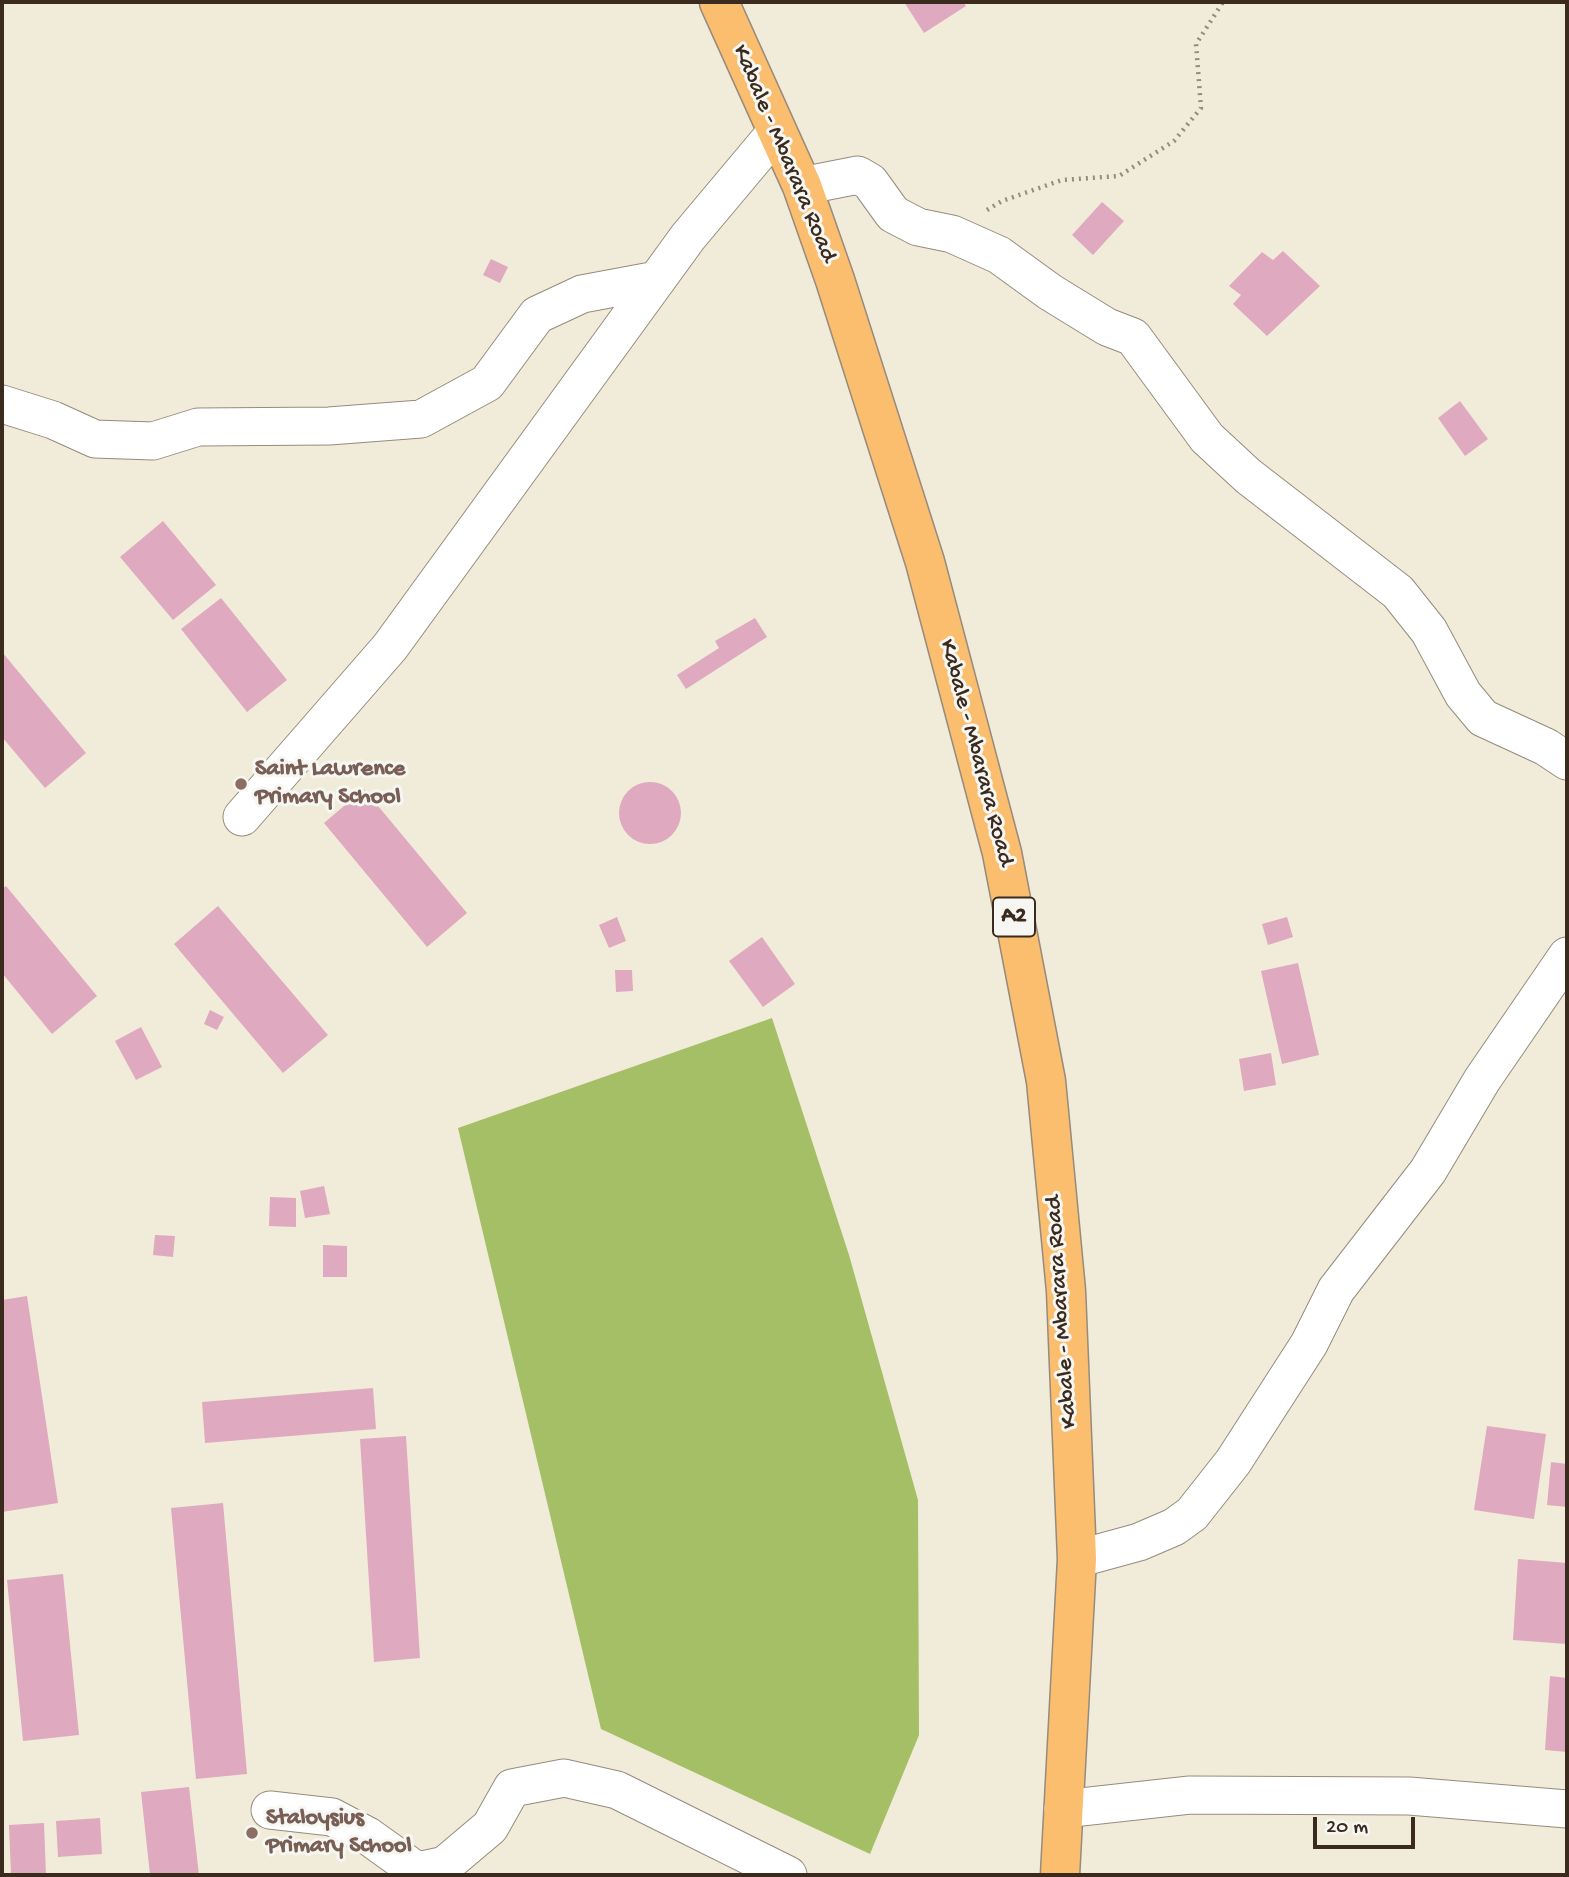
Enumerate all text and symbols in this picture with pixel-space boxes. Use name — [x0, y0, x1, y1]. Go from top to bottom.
street label: Kabale - Mbarara Road — [724, 41, 842, 267]
street label: Kabale - Mbarara Road — [931, 637, 1019, 869]
place label: Saint Lawrence Primary School — [255, 756, 405, 812]
marker: Saint Lawrence Primary School — [233, 776, 249, 792]
road number: A2 — [993, 898, 1035, 936]
street label: Kabale - Mbarara Road — [1040, 1195, 1086, 1429]
scale bar — [1317, 1804, 1418, 1848]
place label: Staloysius Primary School — [266, 1805, 412, 1861]
text: 20 m — [1326, 1816, 1368, 1841]
marker: Staloysius Primary School — [244, 1825, 260, 1841]

